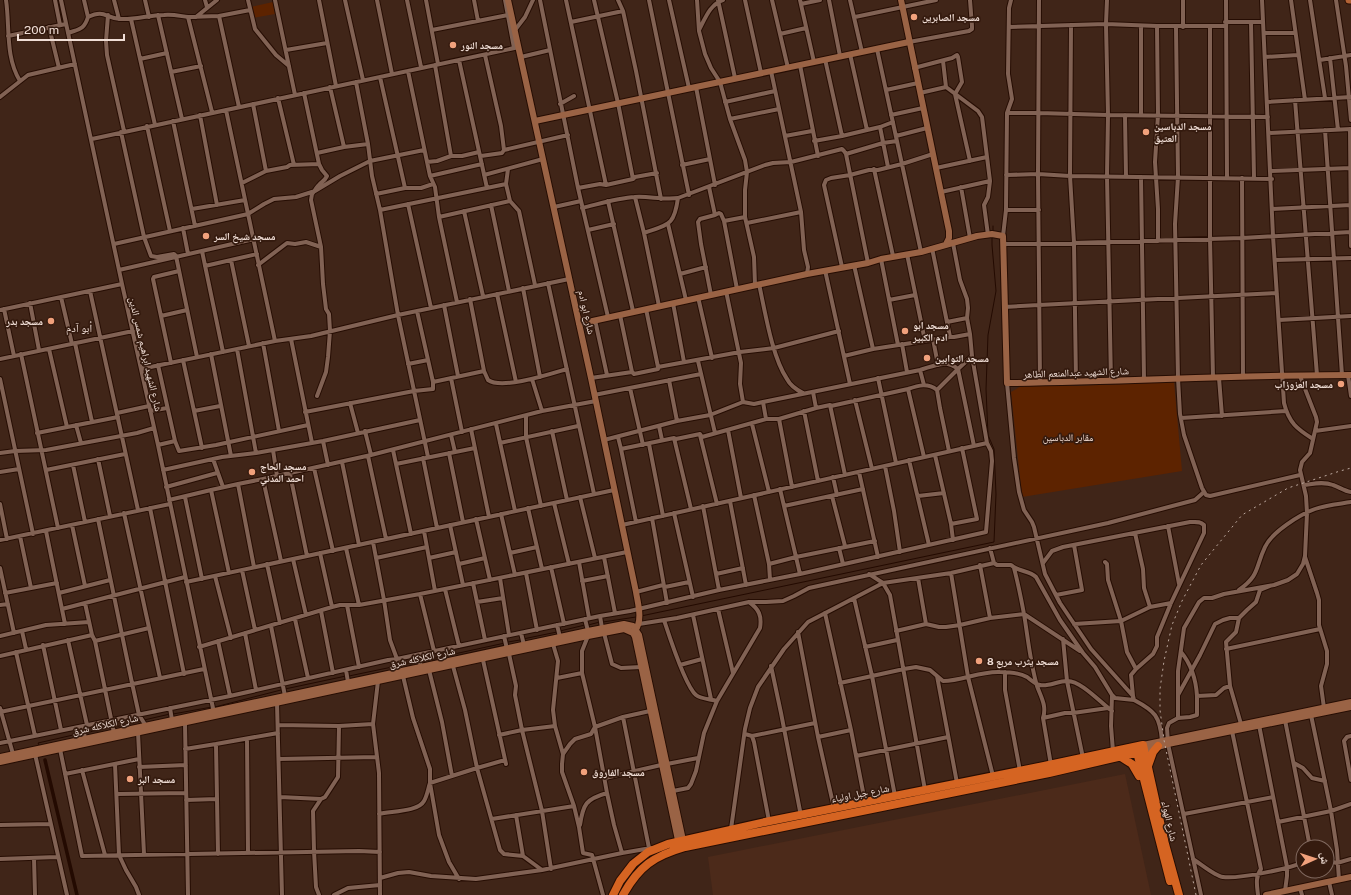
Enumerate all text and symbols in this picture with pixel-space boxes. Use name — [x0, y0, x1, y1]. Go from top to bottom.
place label: مسجد الصابرين — [922, 11, 980, 24]
marker: مسجد الصابرين — [909, 12, 919, 22]
scale bar — [18, 16, 124, 42]
text: 200 m — [24, 23, 59, 37]
place label: مسجد النور — [460, 39, 503, 52]
marker: مسجد النور — [448, 40, 458, 50]
place label: مسجد الدباسين العتيق — [1154, 120, 1212, 145]
marker: مسجد الدباسين العتيق — [1141, 127, 1151, 137]
place label: مسجد شيخ السر — [213, 230, 276, 244]
marker: مسجد شيخ السر — [201, 231, 211, 241]
street label: شارع ابو ادم — [574, 289, 598, 336]
street label: شارع الشهيد ابراهيم شمس الدين — [125, 296, 165, 413]
place label: مسجد بدر — [5, 315, 43, 328]
marker: مسجد بدر — [46, 316, 56, 326]
place label: مسجد ابو ادم الكبير — [912, 319, 949, 344]
district label: أبو آدم — [66, 321, 92, 335]
marker: مسجد ابو ادم الكبير — [900, 326, 910, 336]
place label: مسجد التوابين — [935, 352, 989, 365]
marker: مسجد التوابين — [922, 353, 932, 363]
street label: شارع الشهيد عبدالمنعم الطاهر — [1022, 364, 1130, 382]
place label: مسجد العزوزاب — [1275, 378, 1333, 391]
marker: مسجد العزوزاب — [1336, 379, 1346, 389]
park label: مقابر الدباسين — [1043, 431, 1094, 444]
place label: مسجد الحاج احمد المدني — [260, 460, 307, 486]
marker: مسجد الحاج احمد المدني — [247, 467, 257, 477]
street label: شارع الكلاكله شرق — [388, 644, 457, 671]
place label: مسجد يثرب مربع 8 — [987, 655, 1059, 669]
marker: مسجد يثرب مربع 8 — [974, 656, 984, 666]
street label: شارع الكلاكله شرق — [71, 711, 140, 738]
place label: مسجد الفاروق — [592, 766, 645, 779]
marker: مسجد الفاروق — [579, 767, 589, 777]
place label: مسجد البر — [137, 773, 176, 786]
marker: مسجد البر — [125, 774, 135, 784]
street label: شارع جبل اولياء — [830, 781, 891, 805]
street label: شارع الهواء — [1159, 800, 1181, 843]
north arrow — [1295, 839, 1335, 879]
text: ش — [1317, 852, 1331, 865]

